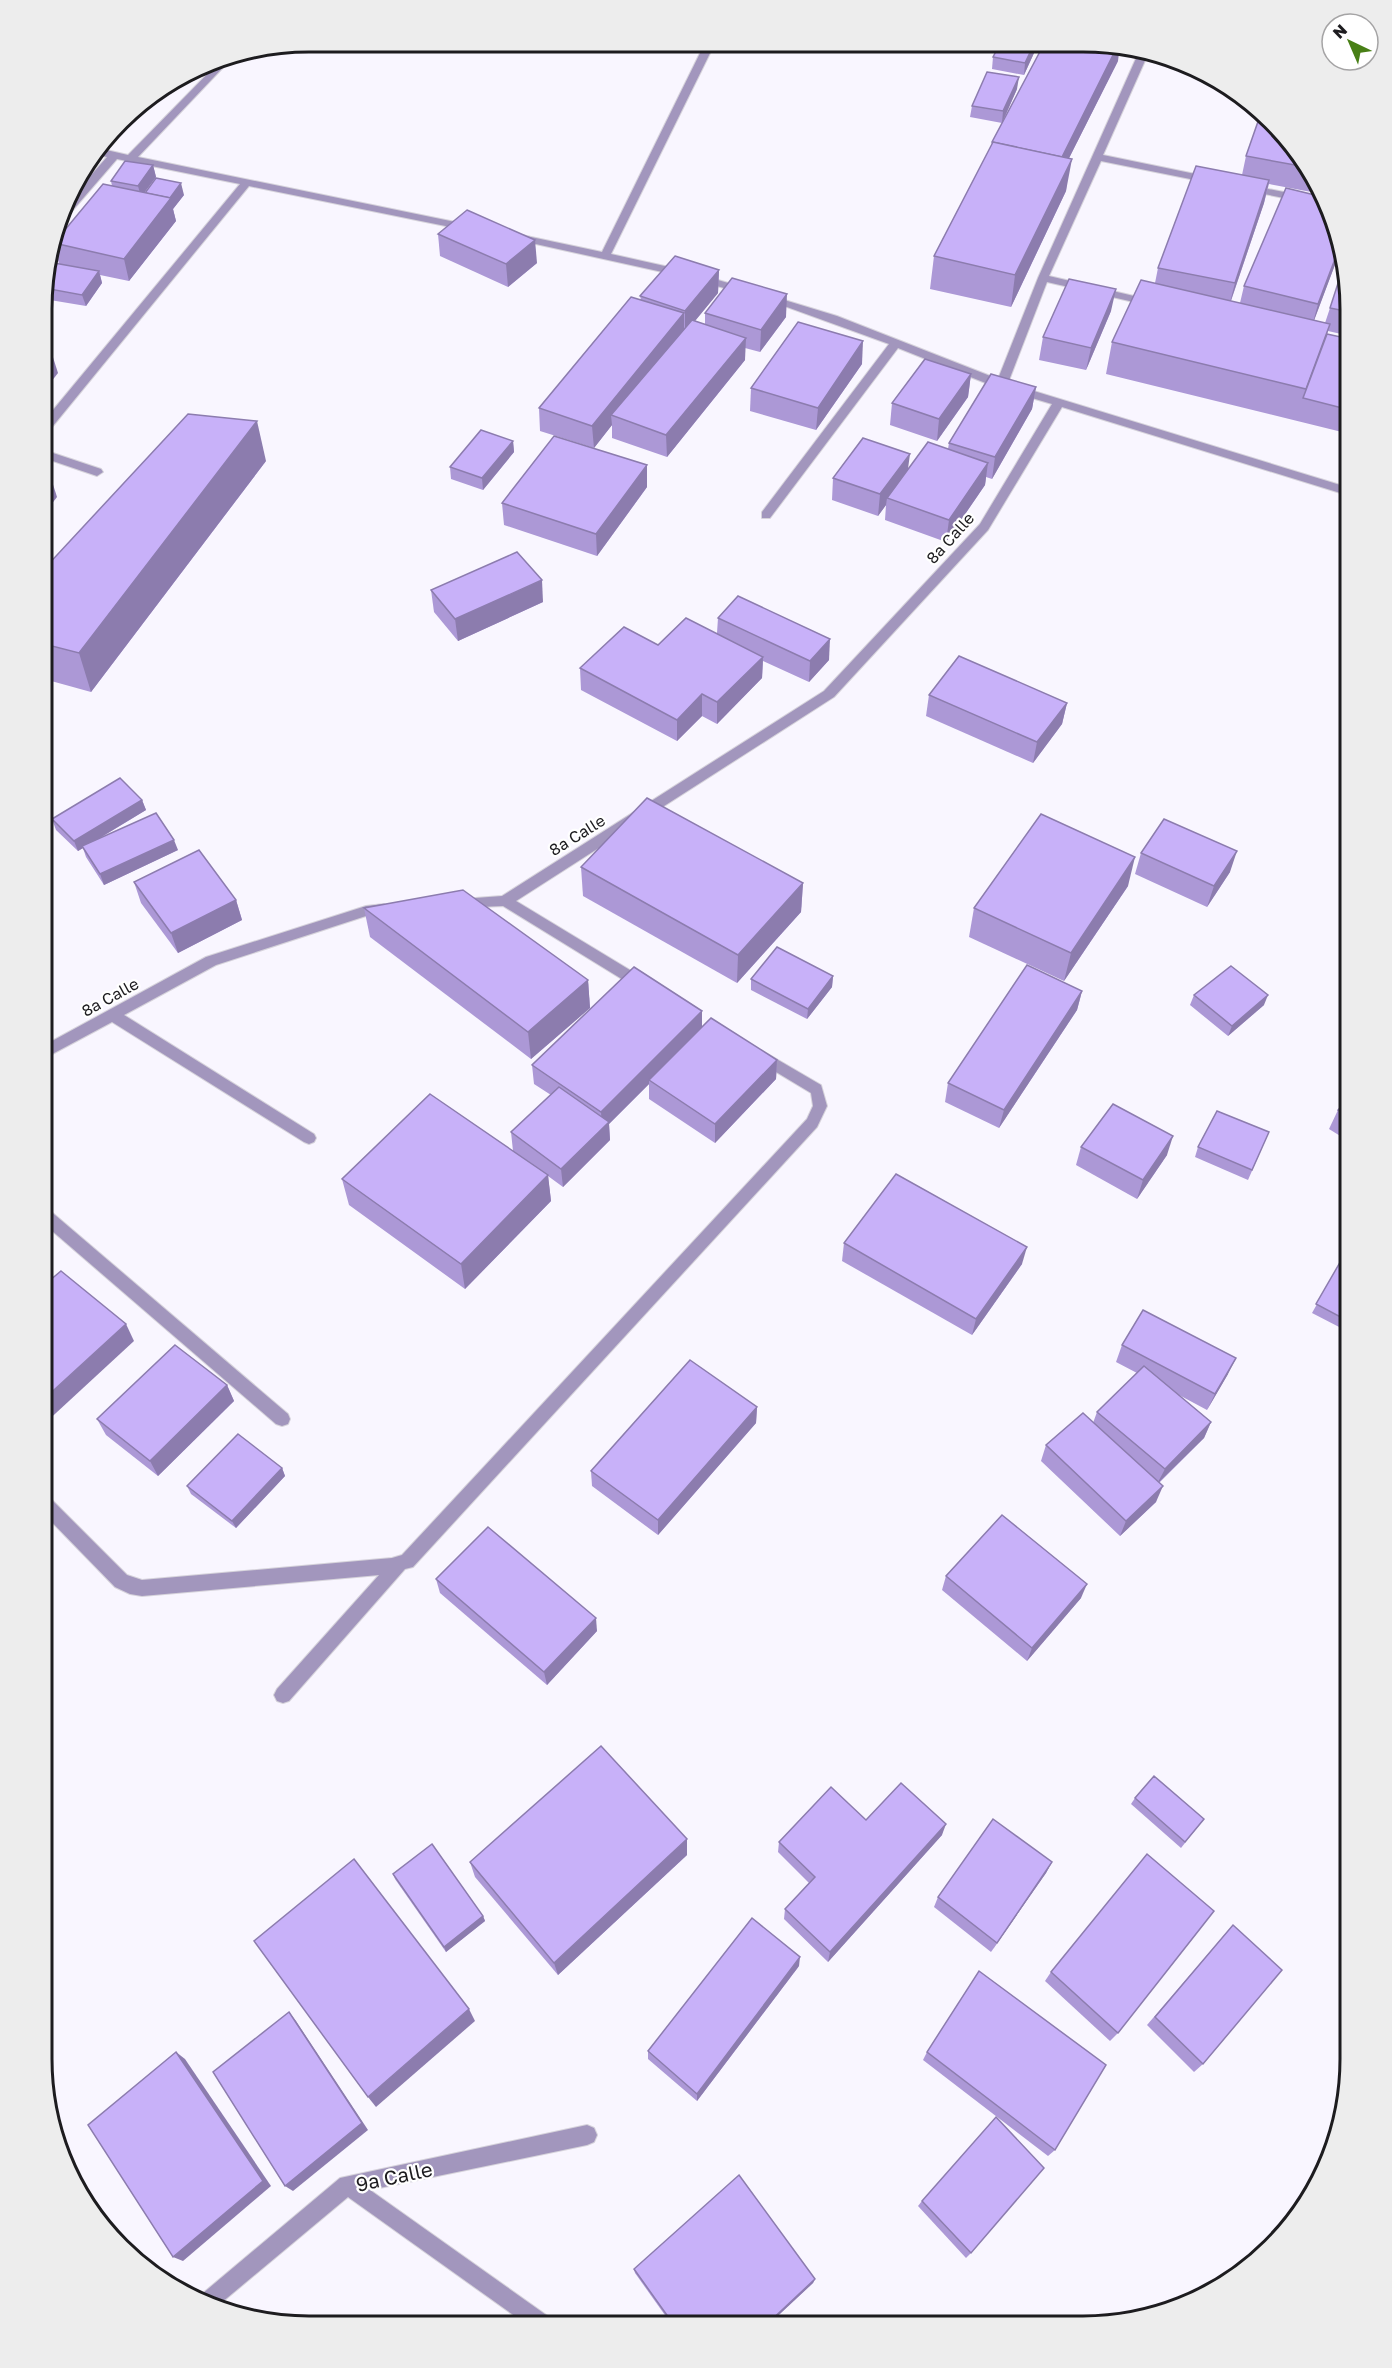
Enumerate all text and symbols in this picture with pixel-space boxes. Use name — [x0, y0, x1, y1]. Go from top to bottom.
north arrow — [1320, 12, 1380, 72]
text: N — [1328, 20, 1351, 43]
street label: 8a Calle — [922, 508, 978, 568]
street label: 8a Calle — [545, 810, 609, 860]
street label: 8a Calle — [78, 973, 142, 1021]
street label: 9a Calle — [354, 2156, 434, 2196]

